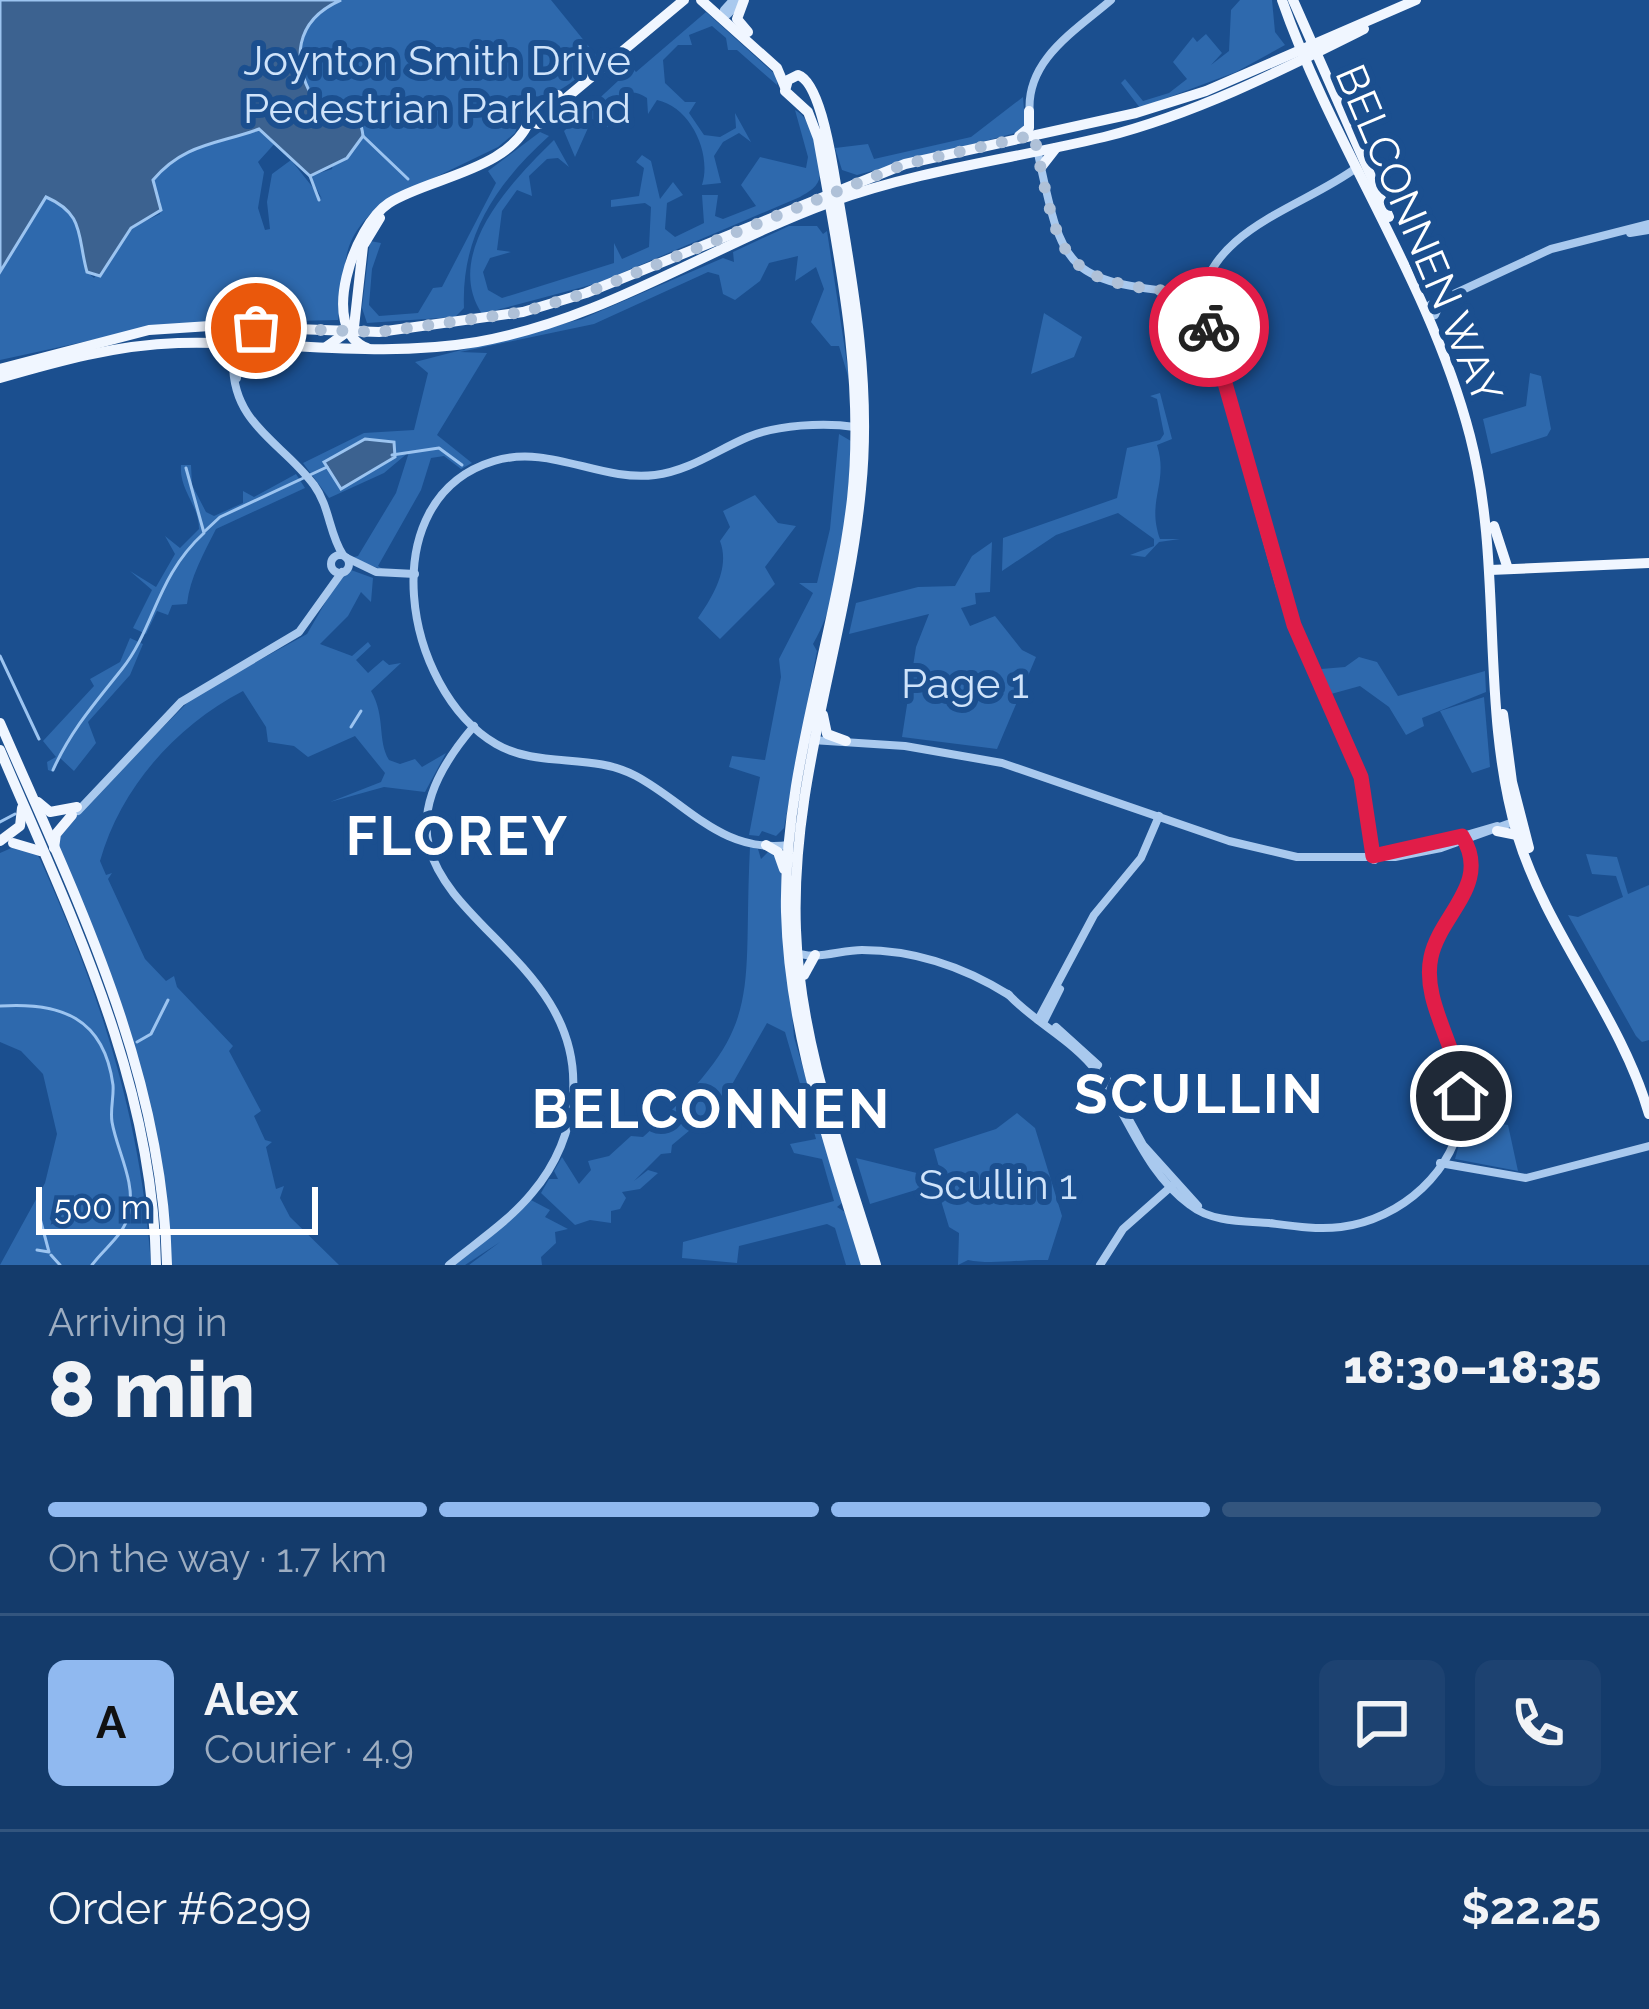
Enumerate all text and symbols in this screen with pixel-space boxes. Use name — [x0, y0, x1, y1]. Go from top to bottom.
park label: Joynton Smith Drive Pedestrian Parkland — [243, 36, 631, 133]
street label: BELCONNEN WAY — [1326, 57, 1512, 411]
courier — [1149, 267, 1269, 387]
pin — [205, 277, 307, 379]
icon: bike — [1176, 294, 1242, 360]
icon: bag — [223, 295, 289, 361]
park label: Page 1 — [901, 659, 1029, 708]
district label: FLOREY — [346, 804, 570, 868]
pin — [1410, 1045, 1512, 1147]
district label: SCULLIN — [1074, 1062, 1326, 1126]
icon: home — [1428, 1063, 1494, 1129]
district label: BELCONNEN — [532, 1077, 892, 1141]
park label: Scullin 1 — [919, 1160, 1077, 1209]
scale bar — [36, 1181, 318, 1234]
text: 500 m — [54, 1188, 151, 1227]
text: Arriving in — [48, 1299, 228, 1345]
text: 18:30–18:35 — [1343, 1341, 1601, 1394]
text: 8 min — [48, 1344, 255, 1435]
text: On the way · 1.7 km — [48, 1535, 387, 1581]
button: chat — [1319, 1660, 1445, 1786]
button: phone — [1475, 1660, 1601, 1786]
text: Alex — [204, 1673, 298, 1726]
text: A — [96, 1696, 126, 1749]
text: Courier · 4.9 — [204, 1726, 414, 1772]
text: Order #6299 — [48, 1882, 311, 1935]
text: $22.25 — [1461, 1882, 1601, 1935]

